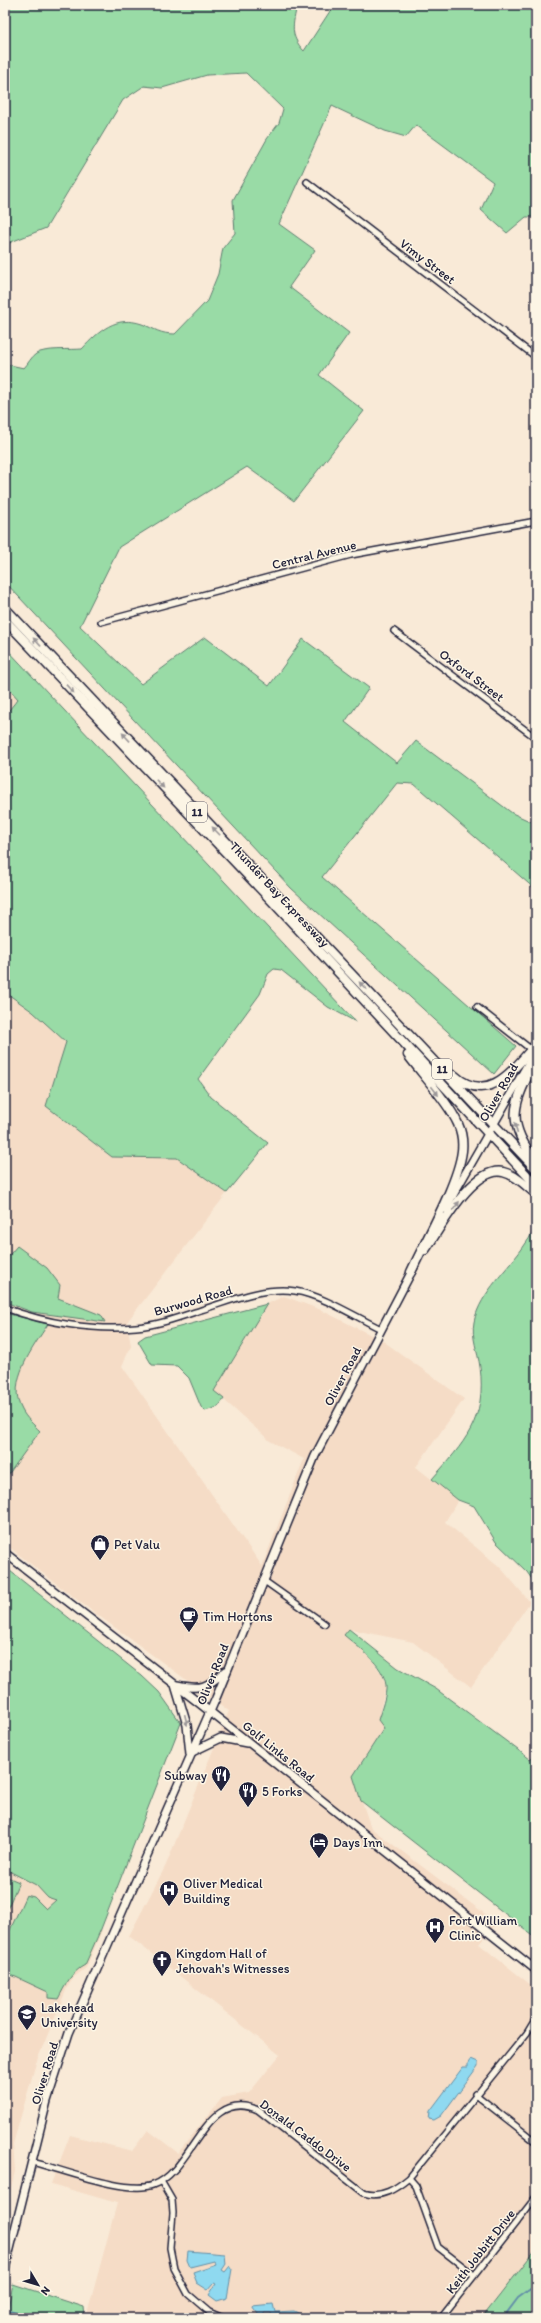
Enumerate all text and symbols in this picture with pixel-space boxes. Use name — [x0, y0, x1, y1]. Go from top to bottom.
street label: Vimy Street — [397, 236, 458, 287]
street label: Central Avenue — [270, 537, 358, 572]
one-way arrow — [33, 638, 42, 647]
street label: Oxford Street — [436, 646, 507, 705]
one-way arrow — [65, 685, 74, 694]
one-way arrow — [121, 732, 131, 742]
one-way arrow — [155, 779, 165, 789]
road number: 11 — [187, 802, 207, 822]
one-way arrow — [211, 826, 221, 836]
street label: Thunder Bay Expressway — [227, 839, 332, 950]
one-way arrow — [358, 981, 368, 991]
road number: 11 — [432, 1059, 452, 1079]
street label: Oliver Road — [476, 1060, 521, 1124]
one-way arrow — [431, 1086, 439, 1097]
one-way arrow — [513, 1122, 519, 1134]
one-way arrow — [452, 1200, 460, 1211]
street label: Burwood Road — [152, 1282, 234, 1319]
street label: Oliver Road — [321, 1344, 364, 1409]
shop icon: Pet Valu — [89, 1533, 111, 1561]
place label: Pet Valu — [114, 1537, 160, 1552]
cafe icon: Tim Hortons — [178, 1605, 200, 1633]
place label: Tim Hortons — [203, 1609, 273, 1624]
street label: Oliver Road — [193, 1641, 232, 1707]
one-way arrow — [183, 1713, 189, 1726]
street label: Golf Links Road — [240, 1718, 318, 1785]
restaurant icon: Subway — [210, 1764, 232, 1792]
place label: Subway — [164, 1768, 207, 1783]
restaurant icon: 5 Forks — [237, 1780, 259, 1808]
place label: 5 Forks — [262, 1784, 302, 1799]
hotel icon: Days Inn — [308, 1831, 330, 1859]
place label: Days Inn — [333, 1835, 383, 1850]
place label: Oliver Medical Building — [183, 1876, 263, 1906]
hospital icon: Oliver Medical Building — [158, 1879, 180, 1907]
place label: Fort William Clinic — [449, 1913, 518, 1943]
hospital icon: Fort William Clinic — [424, 1916, 446, 1944]
place label: Kingdom Hall of Jehovah's Witnesses — [176, 1946, 290, 1976]
church icon: Kingdom Hall of Jehovah's Witnesses — [151, 1949, 173, 1977]
place label: Lakehead University — [41, 2000, 98, 2030]
school or university icon: Lakehead University — [16, 2003, 38, 2031]
street label: Oliver Road — [28, 2040, 61, 2106]
street label: Donald Caddo Drive — [257, 2096, 354, 2175]
street label: Keith Jobbitt Drive — [443, 2206, 518, 2297]
north arrow — [18, 2265, 58, 2305]
text: N — [38, 2284, 53, 2298]

